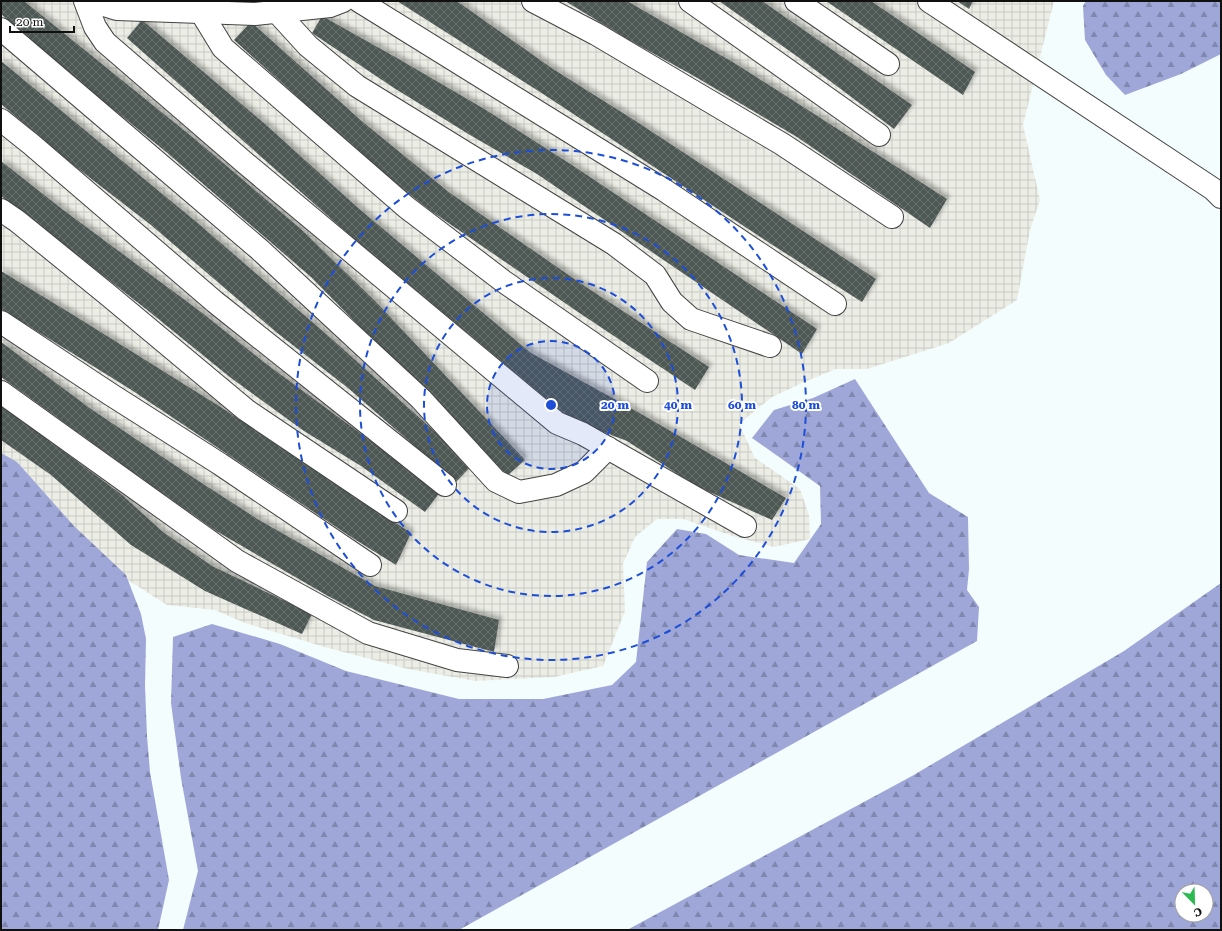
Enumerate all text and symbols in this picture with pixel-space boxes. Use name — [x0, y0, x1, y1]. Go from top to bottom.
scale bar — [10, 8, 74, 34]
text: 20 m — [16, 15, 43, 29]
centre of rings — [544, 398, 558, 412]
text: 20 m — [601, 398, 629, 412]
text: 40 m — [664, 398, 692, 412]
text: 60 m — [728, 398, 756, 412]
text: 80 m — [792, 398, 820, 412]
north arrow — [1174, 883, 1214, 923]
text: С — [1191, 904, 1204, 919]

